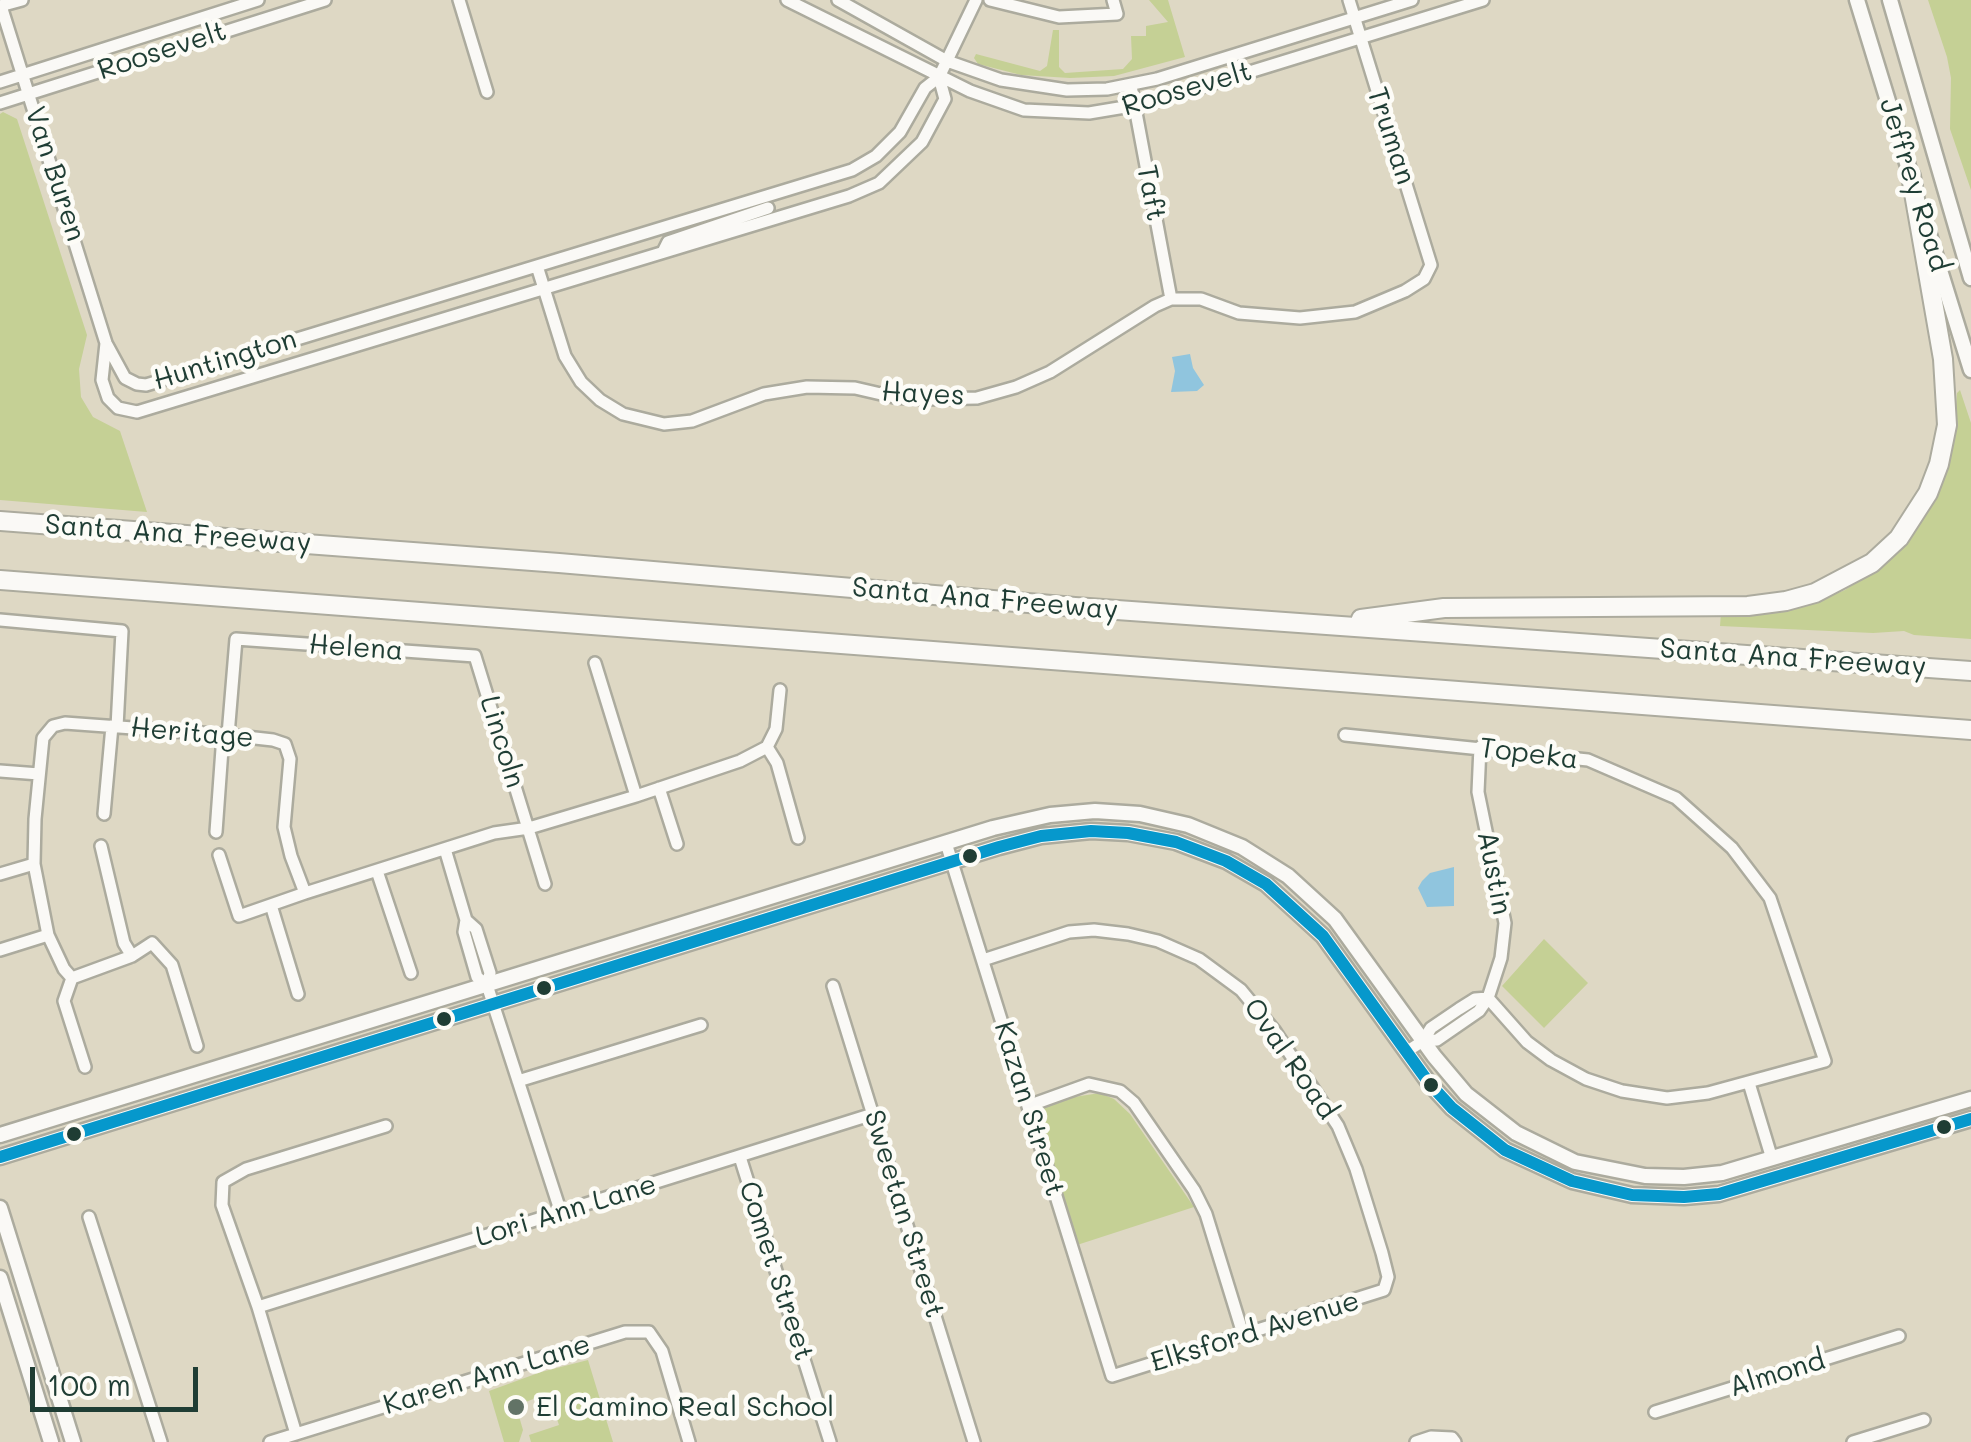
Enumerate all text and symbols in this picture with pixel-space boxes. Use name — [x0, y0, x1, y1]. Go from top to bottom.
street label: Roosevelt — [93, 14, 231, 88]
street label: Roosevelt — [1118, 54, 1256, 124]
street label: Truman — [1360, 83, 1422, 189]
street label: Jeffrey Road — [1872, 94, 1956, 276]
street label: Van Buren — [17, 102, 93, 246]
street label: Taft — [1129, 162, 1173, 224]
street label: Huntington — [149, 322, 301, 398]
street label: Hayes — [881, 375, 965, 413]
street label: Santa Ana Freeway — [44, 508, 312, 560]
street label: Santa Ana Freeway — [851, 571, 1119, 627]
street label: Helena — [308, 628, 404, 668]
street label: Santa Ana Freeway — [1659, 632, 1927, 684]
street label: Lincoln — [472, 692, 532, 792]
street label: Heritage — [129, 711, 255, 755]
street label: Topeka — [1478, 731, 1580, 777]
street label: Austin — [1469, 828, 1519, 918]
unlabelled marker — [960, 846, 980, 866]
unlabelled marker — [534, 978, 554, 998]
street label: Oval Road — [1236, 992, 1344, 1126]
unlabelled marker — [434, 1009, 454, 1029]
street label: Kazan Street — [986, 1018, 1072, 1200]
unlabelled marker — [1421, 1075, 1441, 1095]
street label: Sweetan Street — [856, 1106, 952, 1322]
unlabelled marker — [1934, 1117, 1954, 1137]
unlabelled marker — [64, 1124, 84, 1144]
street label: Lori Ann Lane — [472, 1168, 660, 1254]
street label: Comet Street — [731, 1177, 821, 1365]
street label: Elksford Avenue — [1146, 1284, 1364, 1380]
street label: Karen Ann Lane — [379, 1328, 595, 1422]
street label: Almond — [1725, 1344, 1829, 1404]
scale bar — [35, 1347, 202, 1409]
text: 100 m — [47, 1364, 131, 1404]
place label: El Camino Real School — [536, 1390, 834, 1424]
marker: El Camino Real School — [505, 1396, 527, 1418]

